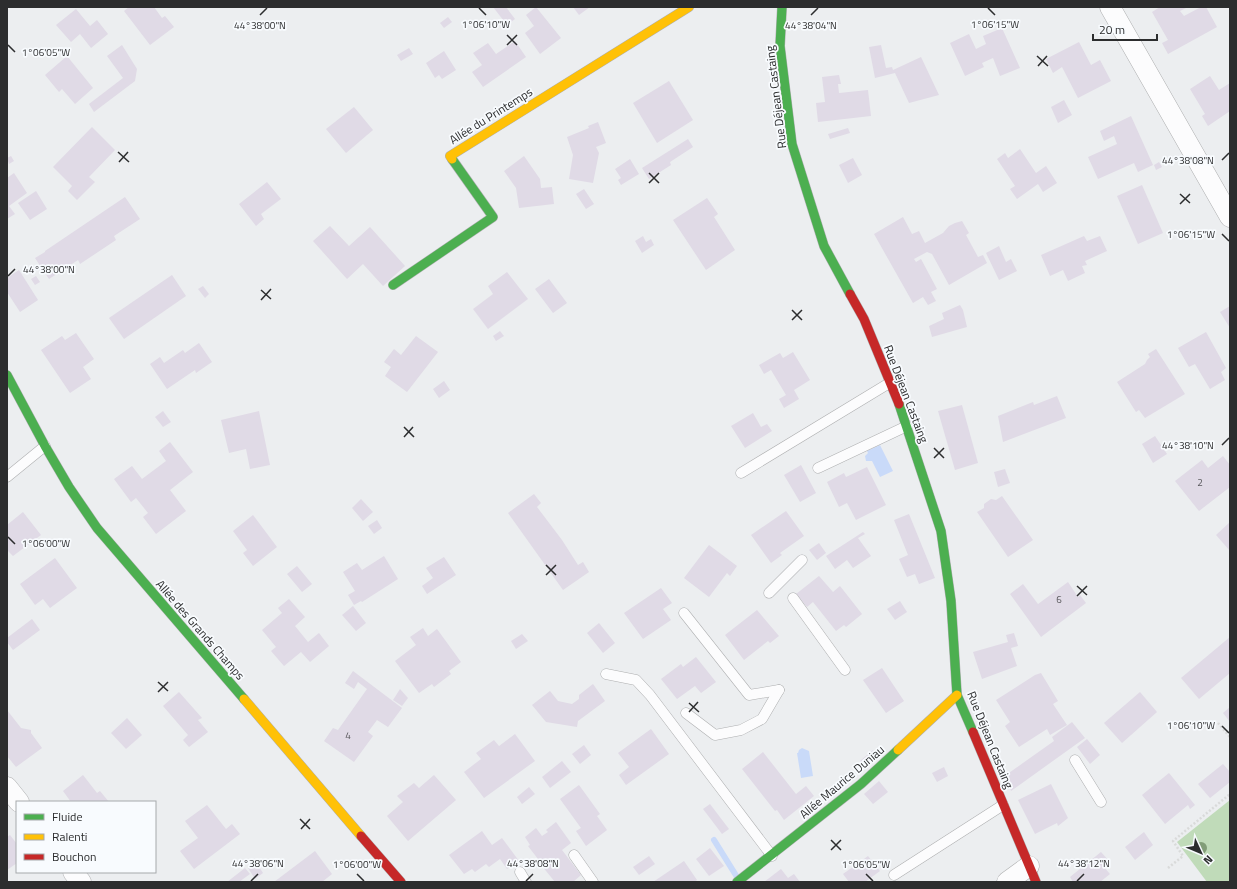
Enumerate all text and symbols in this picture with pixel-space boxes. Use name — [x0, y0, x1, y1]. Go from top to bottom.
scale bar — [1093, 16, 1157, 42]
text: 1°06'10"W — [462, 17, 510, 32]
text: 1°06'15"W — [971, 17, 1019, 32]
text: 44°38'00"N — [234, 18, 286, 33]
text: 44°38'04"N — [785, 18, 837, 33]
text: 20 m — [1099, 20, 1125, 39]
street label: Rue Déjean Castaing — [760, 44, 791, 150]
text: 1°06'05"W — [22, 45, 70, 60]
street label: Allée du Printemps — [445, 82, 537, 149]
text: 44°38'08"N — [1162, 153, 1214, 168]
text: 1°06'15"W — [1167, 227, 1215, 242]
text: 44°38'00"N — [23, 262, 75, 277]
street label: Rue Déjean Castaing — [879, 342, 934, 446]
text: 44°38'10"N — [1162, 438, 1214, 453]
house number: 2 — [1197, 475, 1203, 490]
text: 1°06'00"W — [22, 536, 70, 551]
street label: Allée des Grands Champs — [151, 575, 250, 684]
house number: 6 — [1056, 592, 1062, 607]
street label: Rue Déjean Castaing — [962, 688, 1019, 791]
text: 1°06'10"W — [1167, 718, 1215, 733]
house number: 4 — [345, 728, 351, 743]
street label: Allée Maurice Duniau — [795, 740, 888, 823]
legend — [16, 801, 156, 873]
text: Fluide — [52, 807, 83, 826]
text: Ralenti — [52, 827, 87, 846]
north arrow — [1181, 833, 1221, 873]
text: Bouchon — [52, 847, 97, 866]
text: N — [1200, 852, 1217, 868]
text: 44°38'06"N — [232, 856, 284, 871]
text: 44°38'08"N — [507, 856, 559, 871]
text: 44°38'12"N — [1058, 856, 1110, 871]
text: 1°06'00"W — [333, 857, 381, 872]
text: 1°06'05"W — [842, 857, 890, 872]

